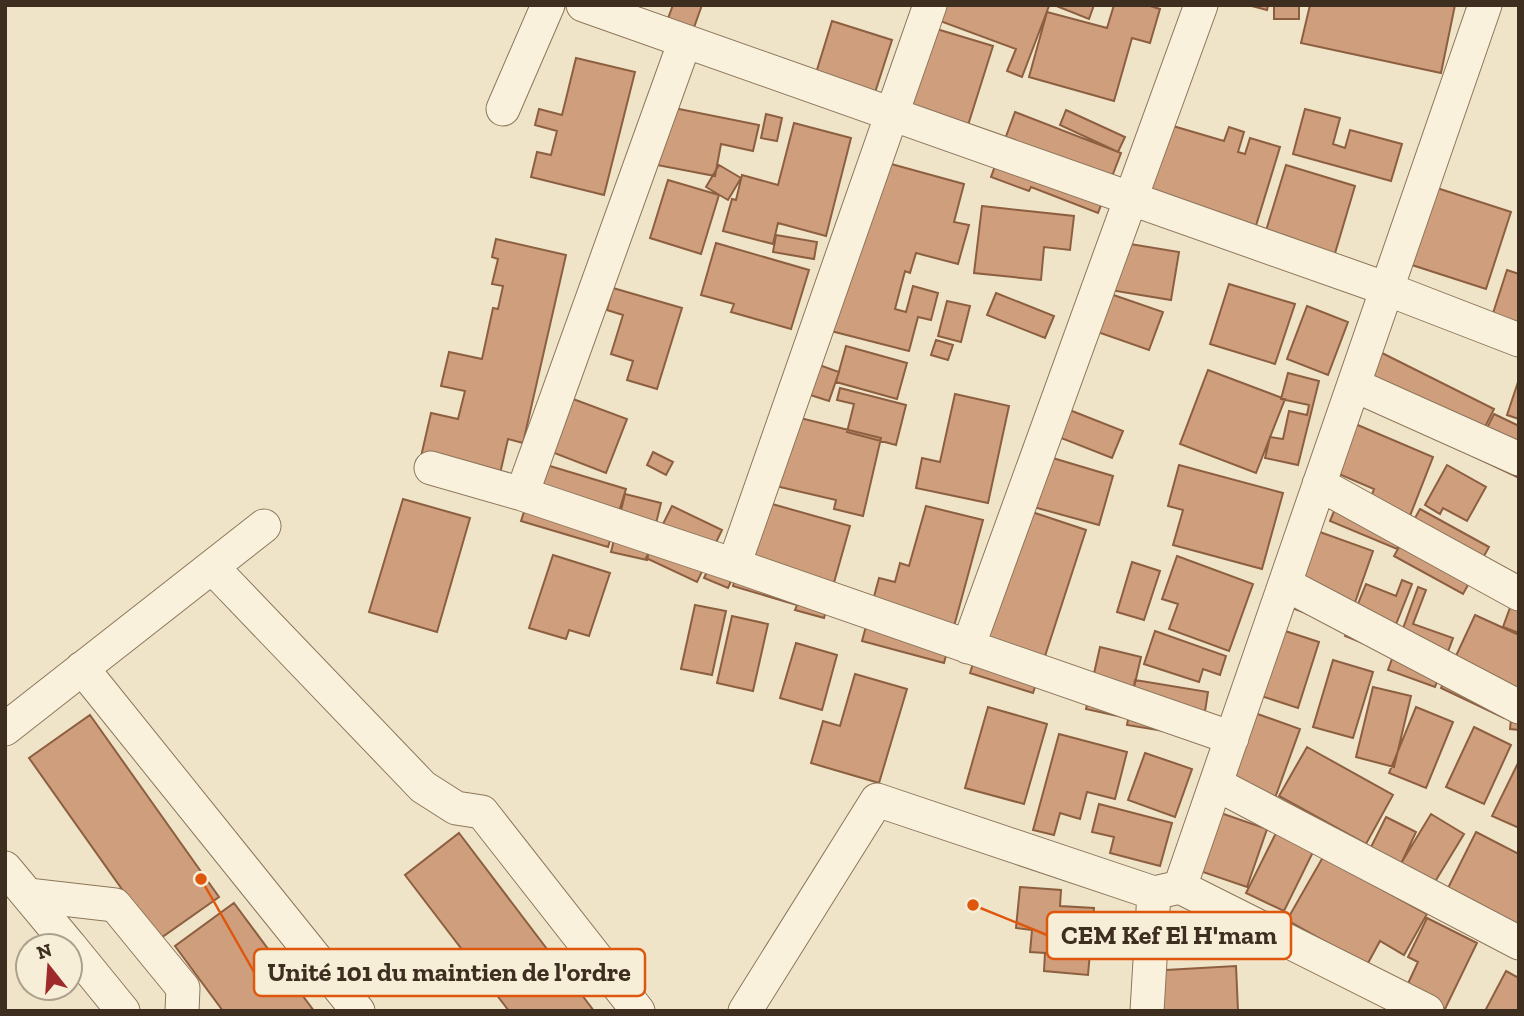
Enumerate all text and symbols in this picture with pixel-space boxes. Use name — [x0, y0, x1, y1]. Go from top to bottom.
callout: CEM Kef El H'mam — [1047, 912, 1291, 959]
text: CEM Kef El H'mam — [1061, 919, 1277, 951]
north arrow — [14, 932, 84, 1002]
text: N — [34, 938, 54, 964]
callout: Unité 101 du maintien de l'ordre — [254, 949, 645, 996]
text: Unité 101 du maintien de l'ordre — [267, 956, 631, 988]

